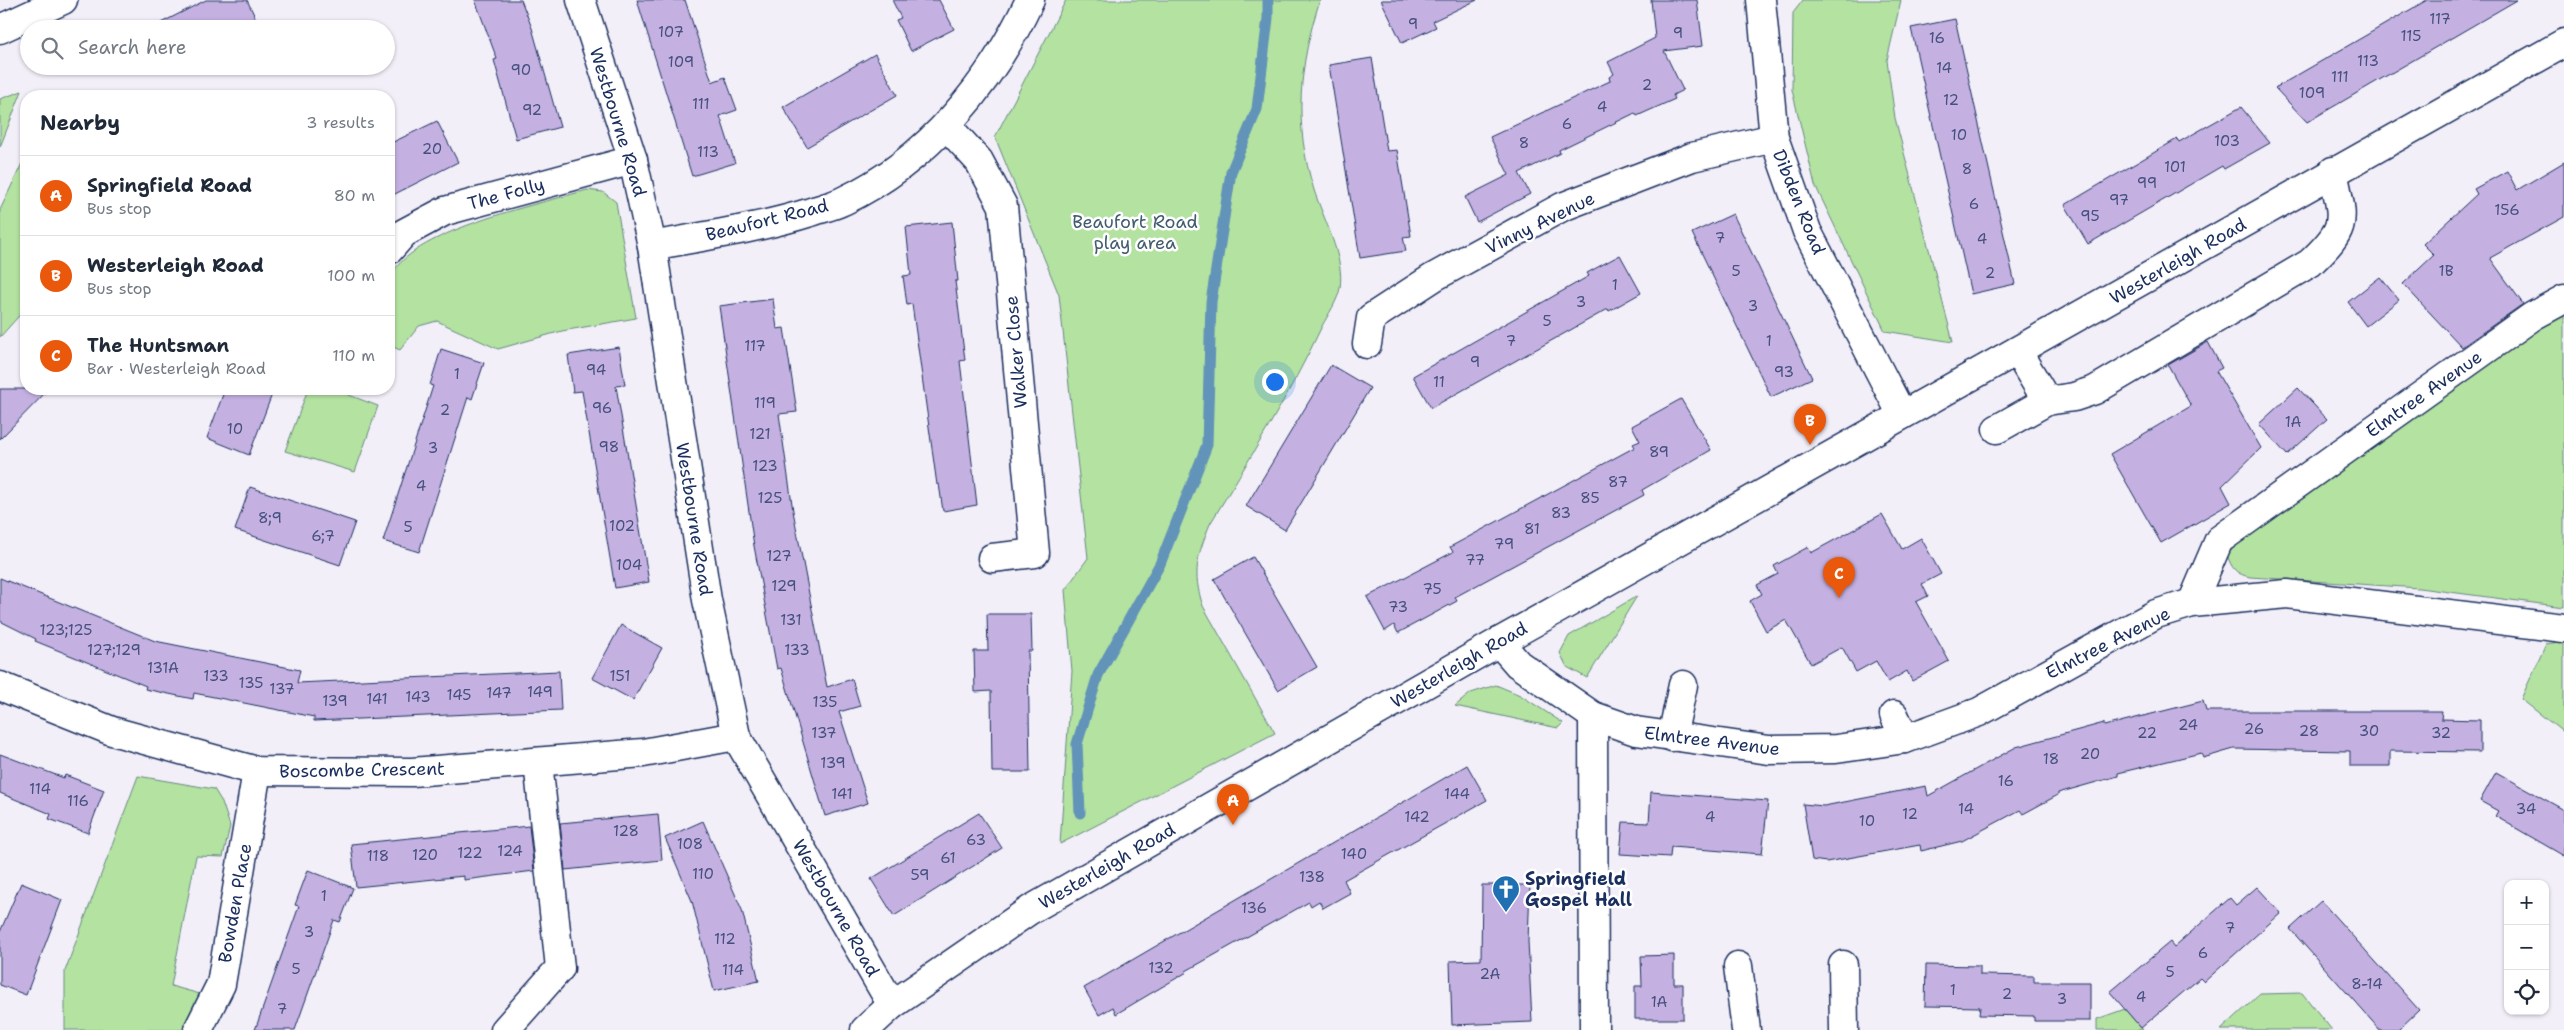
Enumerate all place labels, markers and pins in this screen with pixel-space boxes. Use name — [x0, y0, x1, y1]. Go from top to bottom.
pin: B — [1794, 404, 1826, 445]
pin: C — [1823, 557, 1855, 598]
pin: A — [1217, 784, 1249, 825]
place label: Springfield Gospel Hall — [1525, 867, 1632, 912]
church icon: Springfield Gospel Hall — [1491, 874, 1521, 913]

